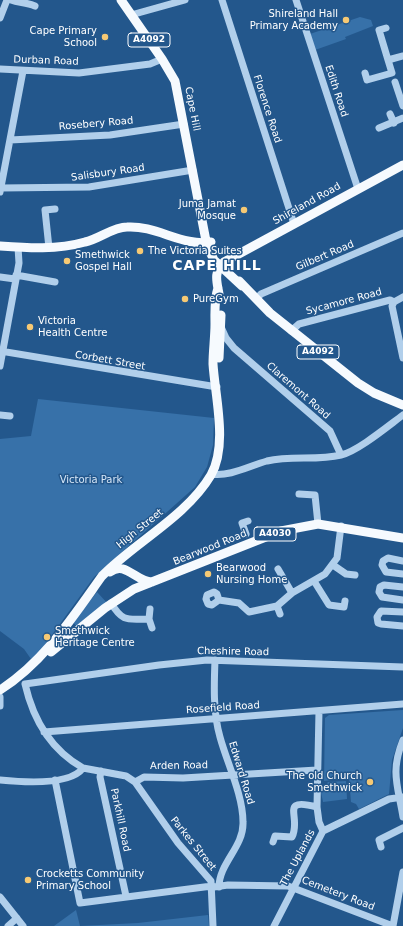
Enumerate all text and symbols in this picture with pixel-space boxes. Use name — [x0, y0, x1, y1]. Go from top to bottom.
place label: Shireland Hall Primary Academy — [250, 8, 338, 32]
marker: Shireland Hall Primary Academy — [341, 15, 351, 25]
place label: Cape Primary School — [30, 25, 97, 48]
marker: Cape Primary School — [100, 32, 110, 42]
road number: A4092 — [128, 33, 170, 47]
street label: Durban Road — [13, 54, 79, 68]
street label: Edith Road — [322, 63, 350, 119]
street label: Florence Road — [250, 73, 284, 145]
street label: Cape Hill — [182, 86, 202, 132]
street label: Rosebery Road — [58, 115, 134, 133]
street label: Salisbury Road — [70, 162, 146, 184]
street label: Shireland Road — [271, 180, 343, 228]
place label: Juma Jamat Mosque — [179, 198, 236, 222]
marker: Juma Jamat Mosque — [239, 205, 249, 215]
street label: Gilbert Road — [294, 238, 356, 274]
place label: The Victoria Suites — [148, 245, 242, 257]
marker: The Victoria Suites — [135, 246, 145, 256]
place label: Smethwick Gospel Hall — [75, 249, 132, 272]
marker: Smethwick Gospel Hall — [62, 256, 72, 266]
district label: CAPE HILL — [172, 258, 262, 274]
street label: Sycamore Road — [305, 286, 383, 318]
place label: PureGym — [193, 293, 239, 305]
marker: PureGym — [180, 294, 190, 304]
place label: Victoria Health Centre — [38, 315, 107, 338]
marker: Victoria Health Centre — [25, 322, 35, 332]
road number: A4092 — [297, 345, 339, 359]
street label: Corbett Street — [74, 349, 146, 373]
street label: Claremont Road — [264, 360, 332, 422]
park label: Victoria Park — [60, 474, 122, 486]
street label: High Street — [114, 507, 166, 551]
road number: A4030 — [254, 527, 296, 541]
street label: Bearwood Road — [171, 528, 249, 568]
place label: Bearwood Nursing Home — [216, 562, 287, 586]
marker: Bearwood Nursing Home — [203, 569, 213, 579]
place label: Smethwick Heritage Centre — [55, 625, 135, 648]
marker: Smethwick Heritage Centre — [42, 632, 52, 642]
street label: Cheshire Road — [197, 645, 269, 659]
street label: Rosefield Road — [186, 699, 260, 717]
street label: Edward Road — [226, 740, 256, 806]
street label: Arden Road — [150, 759, 208, 773]
place label: The old Church Smethwick — [286, 770, 362, 794]
marker: The old Church Smethwick — [365, 777, 375, 787]
street label: Parkhill Road — [107, 787, 133, 853]
street label: Parkes Street — [168, 815, 218, 873]
street label: The Uplands — [278, 828, 318, 888]
place label: Crocketts Community Primary School — [36, 868, 144, 892]
marker: Crocketts Community Primary School — [23, 875, 33, 885]
street label: Cemetery Road — [300, 875, 376, 913]

